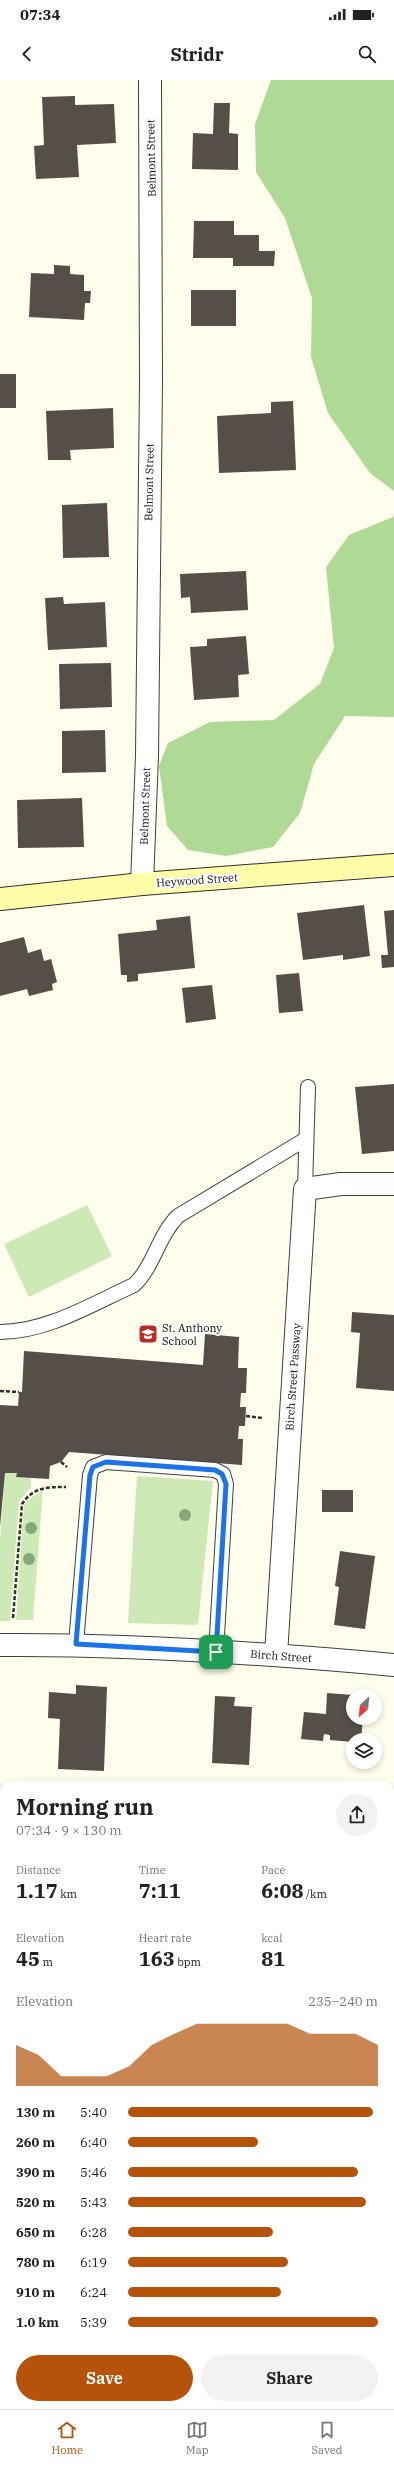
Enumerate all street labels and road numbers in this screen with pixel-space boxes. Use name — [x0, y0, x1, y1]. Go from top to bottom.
street label: Belmont Street — [143, 119, 159, 197]
street label: Belmont Street — [141, 443, 157, 521]
street label: Belmont Street — [137, 767, 153, 845]
street label: Heywood Street — [156, 870, 238, 890]
street label: Birch Street Passway — [282, 1323, 304, 1431]
street label: Birch Street — [250, 1647, 312, 1665]

